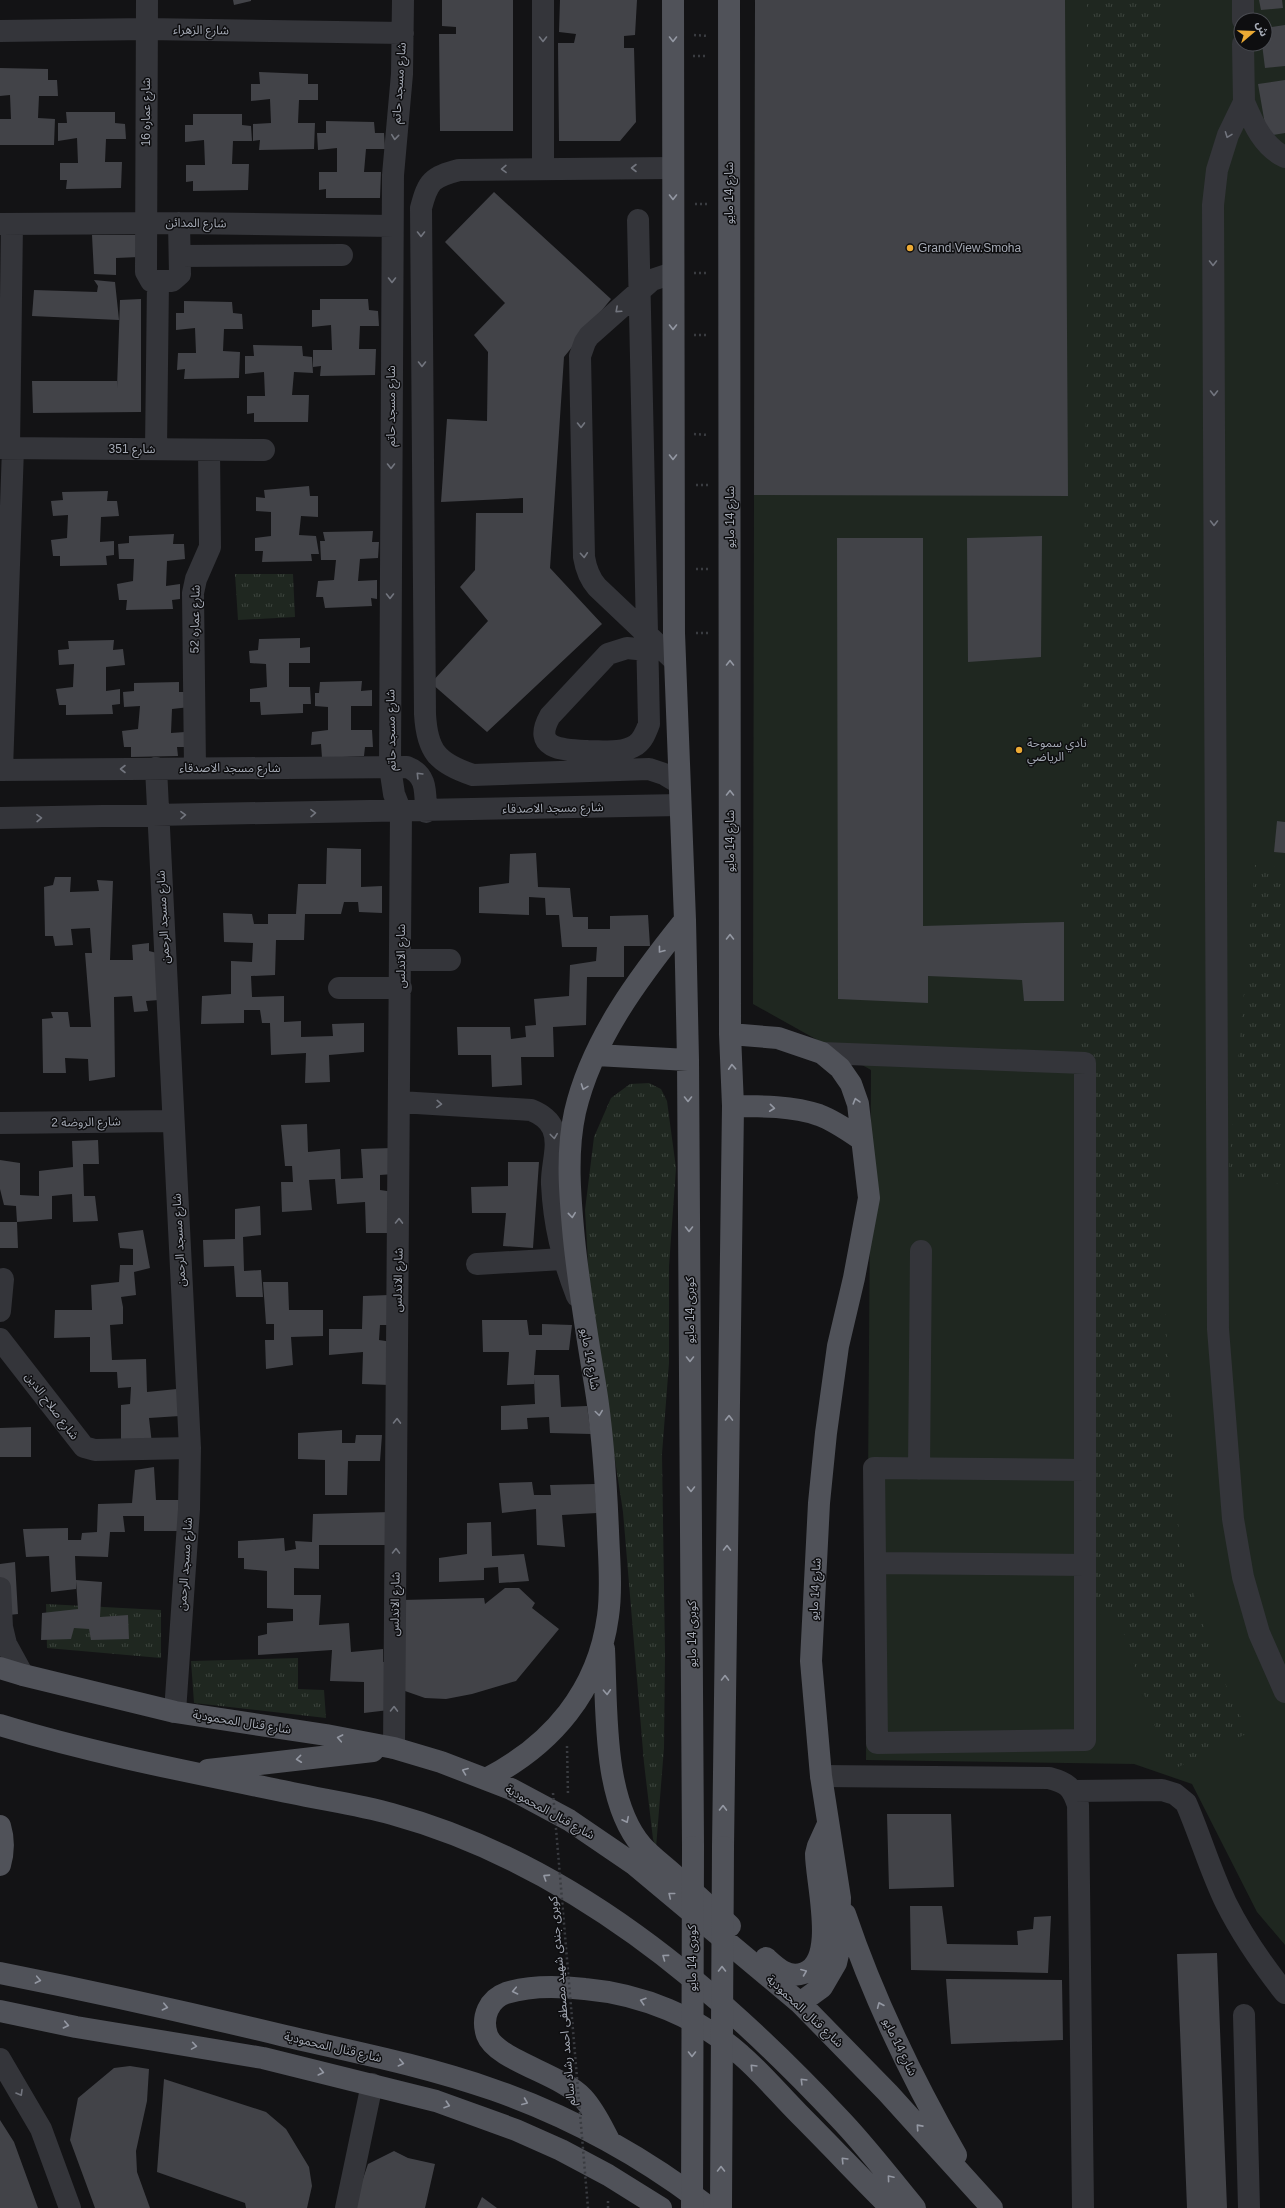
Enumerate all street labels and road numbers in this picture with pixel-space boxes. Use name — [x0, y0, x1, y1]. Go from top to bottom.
street label: شارع الزهراء — [173, 23, 229, 39]
street label: شارع مسجد حاتم — [389, 42, 411, 124]
street label: شارع عماره 16 — [139, 78, 155, 146]
street label: شارع 14 مايو — [722, 162, 738, 224]
street label: شارع المدائن — [165, 215, 227, 233]
street label: شارع مسجد حاتم — [384, 365, 400, 447]
street label: شارع 351 — [109, 442, 155, 458]
street label: شارع 14 مايو — [723, 486, 739, 548]
street label: شارع عماره 52 — [187, 585, 205, 653]
street label: شارع مسجد حاتم — [383, 689, 401, 771]
street label: شارع مسجد الاصدقاء — [179, 761, 281, 777]
street label: شارع مسجد الاصدقاء — [502, 800, 604, 818]
street label: شارع 14 مايو — [723, 810, 739, 872]
street label: شارع مسجد الرحمن — [154, 870, 174, 964]
street label: شارع الاندلس — [394, 924, 410, 988]
street label: شارع الروضة 2 — [51, 1114, 121, 1132]
street label: شارع مسجد الرحمن — [170, 1193, 190, 1287]
street label: شارع الاندلس — [390, 1248, 408, 1312]
street label: كوبرى 14 مايو — [683, 1276, 697, 1343]
street label: شارع 14 مايو — [576, 1327, 602, 1391]
street label: شارع صلاح الدين — [21, 1370, 82, 1444]
street label: شارع مسجد الرحمن — [175, 1517, 197, 1611]
street label: شارع 14 مايو — [806, 1557, 826, 1621]
street label: شارع الاندلس — [387, 1572, 405, 1636]
street label: كوبرى 14 مايو — [685, 1600, 699, 1667]
street label: شارع قنال المحمودية — [191, 1707, 292, 1739]
street label: شارع قنال المحمودية — [502, 1782, 597, 1844]
street label: كوبرى جندى شهيد مصطفى احمد رشاد سالم — [546, 1894, 580, 2106]
street label: كوبرى 14 مايو — [685, 1924, 699, 1991]
street label: شارع قنال المحمودية — [762, 1972, 846, 2052]
street label: شارع 14 مايو — [878, 2016, 920, 2079]
street label: شارع قنال المحمودية — [282, 2029, 383, 2067]

